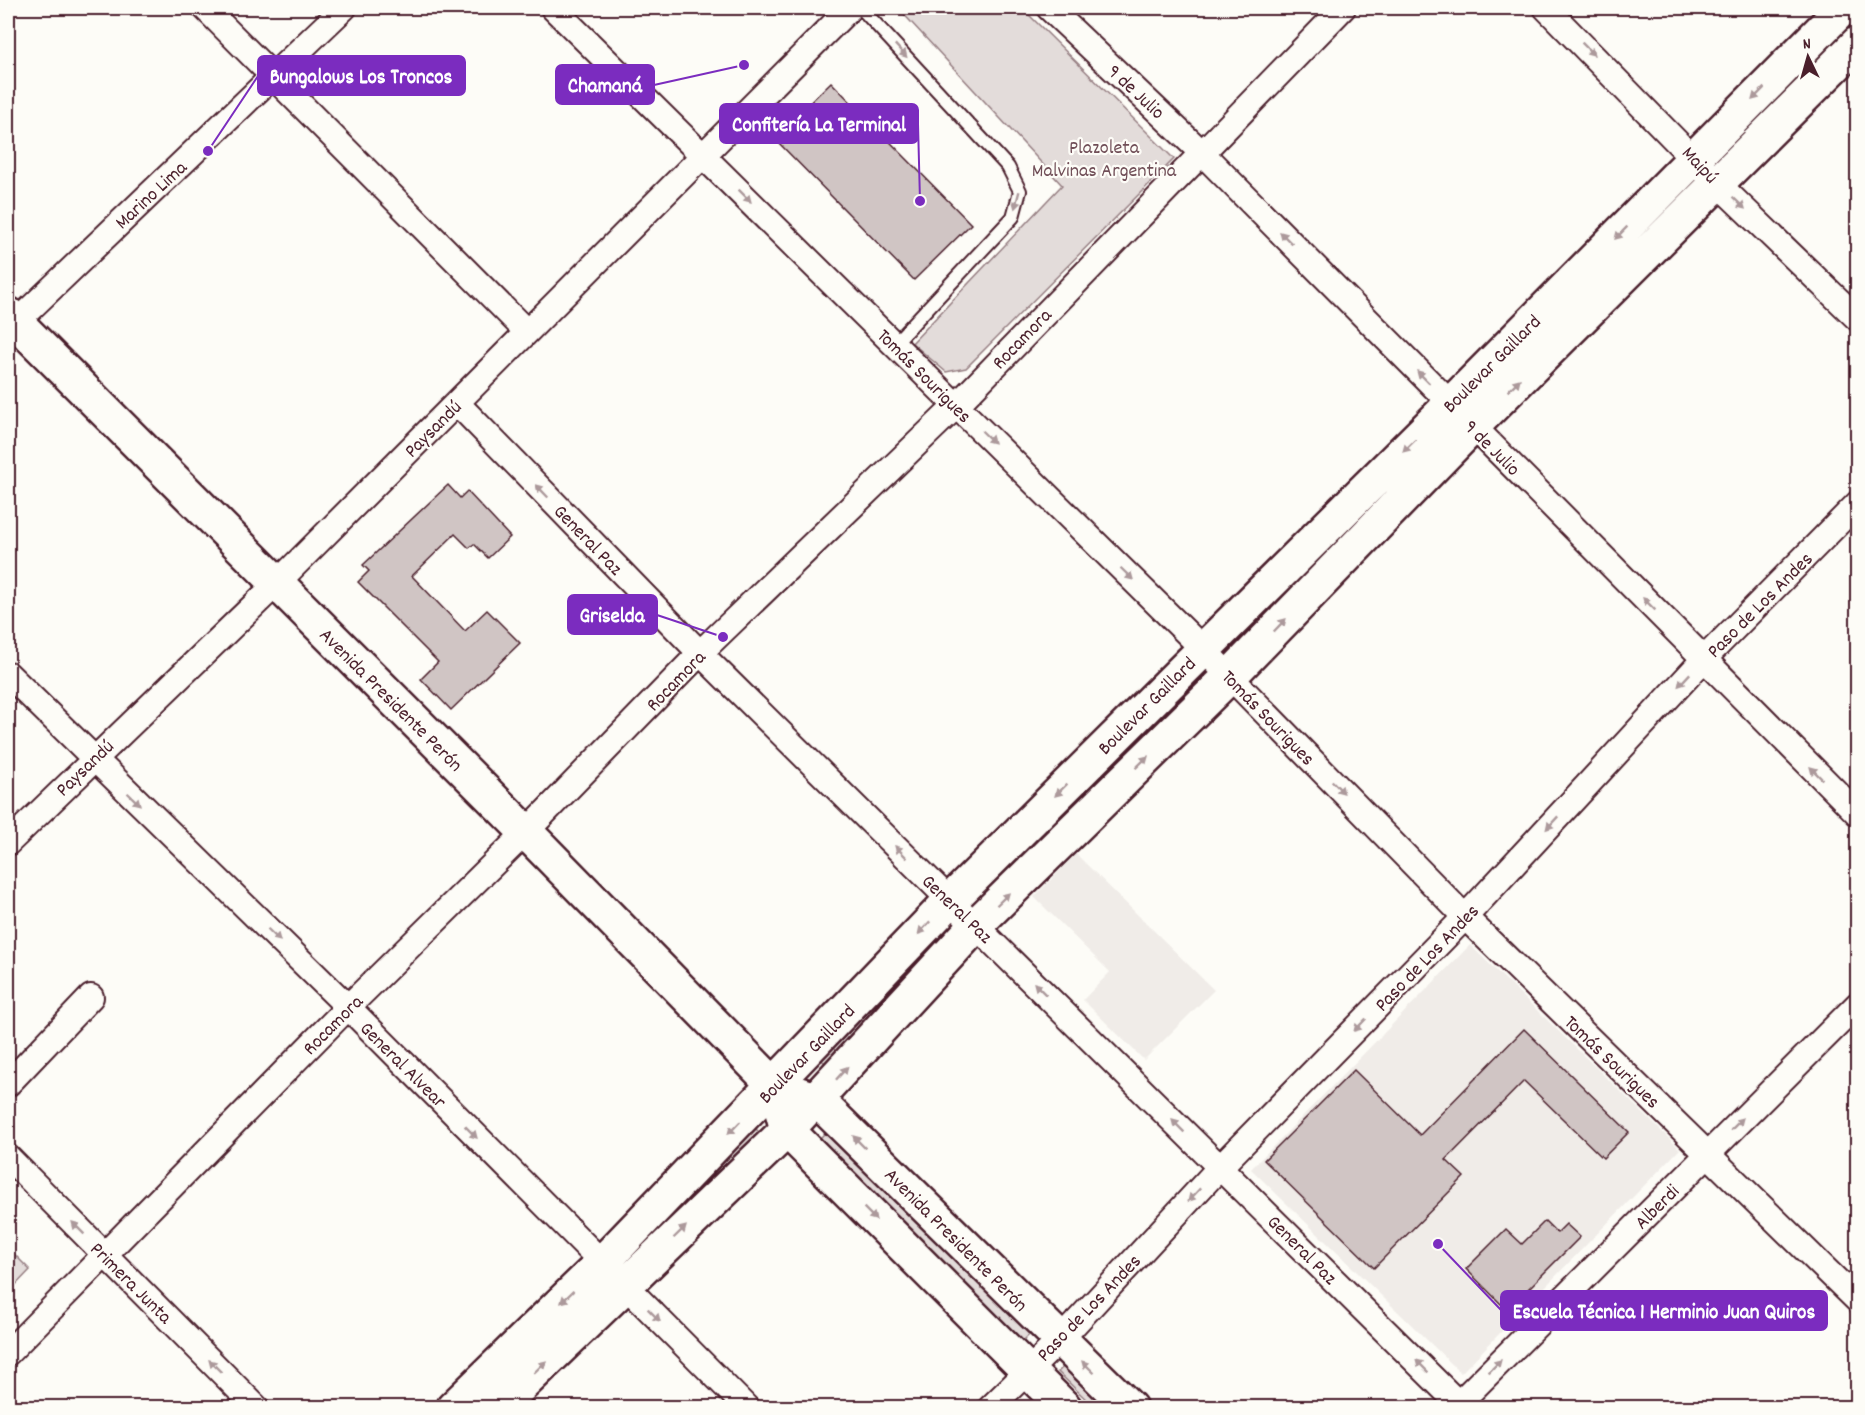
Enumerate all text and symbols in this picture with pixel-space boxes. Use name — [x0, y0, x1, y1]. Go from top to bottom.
north arrow — [1778, 27, 1838, 87]
text: N — [1802, 33, 1812, 56]
one-way arrow — [1580, 42, 1594, 56]
one-way arrow — [894, 43, 908, 58]
callout: Bungalows Los Troncos — [258, 56, 465, 95]
street label: 9 de Julio — [1100, 59, 1170, 127]
text: Bungalows Los Troncos — [270, 64, 453, 94]
callout: Chamaná — [556, 65, 654, 104]
text: Chamaná — [568, 73, 643, 103]
one-way arrow — [1751, 87, 1765, 102]
callout: Confitería La Terminal — [720, 104, 918, 143]
text: Confitería La Terminal — [732, 112, 907, 142]
park label: Plazoleta Malvinas Argentina — [1032, 135, 1177, 186]
street label: Maipú — [1674, 141, 1724, 191]
street label: Marino Lima — [110, 155, 195, 237]
one-way arrow — [737, 189, 751, 203]
one-way arrow — [1012, 191, 1022, 210]
one-way arrow — [1731, 196, 1745, 210]
one-way arrow — [1614, 225, 1628, 239]
one-way arrow — [1280, 232, 1294, 246]
street label: Rocamora — [987, 303, 1060, 377]
street label: Boulevar Gaillard — [1438, 310, 1549, 421]
street label: Tomás Sourigues — [869, 323, 977, 431]
one-way arrow — [1416, 369, 1430, 384]
one-way arrow — [1507, 378, 1521, 392]
street label: Paysandú — [399, 395, 469, 465]
street label: 9 de Julio — [1456, 415, 1525, 484]
one-way arrow — [980, 430, 994, 444]
one-way arrow — [1402, 438, 1416, 452]
one-way arrow — [536, 484, 550, 498]
street label: General Paz — [546, 499, 628, 583]
street label: Paso de Los Andes — [1702, 547, 1821, 666]
one-way arrow — [1119, 566, 1133, 580]
callout: Griselda — [568, 595, 657, 634]
one-way arrow — [1643, 598, 1657, 612]
text: Griselda — [579, 603, 646, 633]
one-way arrow — [1273, 617, 1287, 632]
street label: Avenida Presidente Perón — [312, 623, 468, 779]
street label: Rocamora — [641, 645, 714, 719]
street label: Boulevar Gaillard — [1093, 652, 1204, 763]
street label: Tomás Sourigues — [1214, 665, 1320, 773]
one-way arrow — [1678, 673, 1692, 687]
street label: Paysandú — [51, 734, 122, 804]
one-way arrow — [1134, 756, 1148, 770]
one-way arrow — [1810, 766, 1824, 780]
one-way arrow — [1330, 780, 1344, 794]
one-way arrow — [1055, 782, 1069, 796]
one-way arrow — [127, 792, 141, 806]
one-way arrow — [1545, 816, 1559, 831]
one-way arrow — [894, 846, 908, 860]
street label: General Paz — [914, 869, 998, 951]
one-way arrow — [995, 892, 1010, 906]
street label: Paso de Los Andes — [1369, 899, 1487, 1019]
one-way arrow — [918, 921, 932, 935]
one-way arrow — [266, 928, 280, 942]
one-way arrow — [1033, 982, 1047, 996]
street label: Rocamora — [298, 989, 371, 1063]
street label: Boulevar Gaillard — [753, 999, 863, 1111]
street label: Tomás Sourigues — [1557, 1010, 1665, 1116]
street label: General Alvear — [352, 1016, 452, 1116]
one-way arrow — [1353, 1018, 1367, 1032]
one-way arrow — [835, 1065, 849, 1080]
one-way arrow — [1730, 1118, 1744, 1132]
one-way arrow — [1171, 1119, 1186, 1133]
one-way arrow — [727, 1121, 741, 1136]
one-way arrow — [464, 1125, 478, 1139]
one-way arrow — [853, 1135, 867, 1149]
street label: Avenida Presidente Perón — [877, 1163, 1033, 1319]
street label: Alberdi — [1629, 1179, 1687, 1237]
one-way arrow — [1188, 1188, 1202, 1202]
one-way arrow — [863, 1206, 877, 1220]
street label: General Paz — [1259, 1210, 1343, 1293]
one-way arrow — [71, 1221, 85, 1235]
one-way arrow — [673, 1225, 687, 1239]
street label: Primera Junta — [83, 1237, 178, 1332]
street label: Paso de Los Andes — [1031, 1249, 1149, 1369]
one-way arrow — [560, 1290, 575, 1304]
callout: Escuela Técnica 1 Herminio Juan Quiros — [1501, 1291, 1827, 1330]
text: Escuela Técnica 1 Herminio Juan Quiros — [1513, 1299, 1815, 1329]
one-way arrow — [646, 1307, 660, 1321]
one-way arrow — [208, 1359, 223, 1373]
one-way arrow — [532, 1360, 546, 1374]
one-way arrow — [1080, 1360, 1095, 1374]
one-way arrow — [1415, 1360, 1429, 1374]
one-way arrow — [1488, 1360, 1502, 1374]

